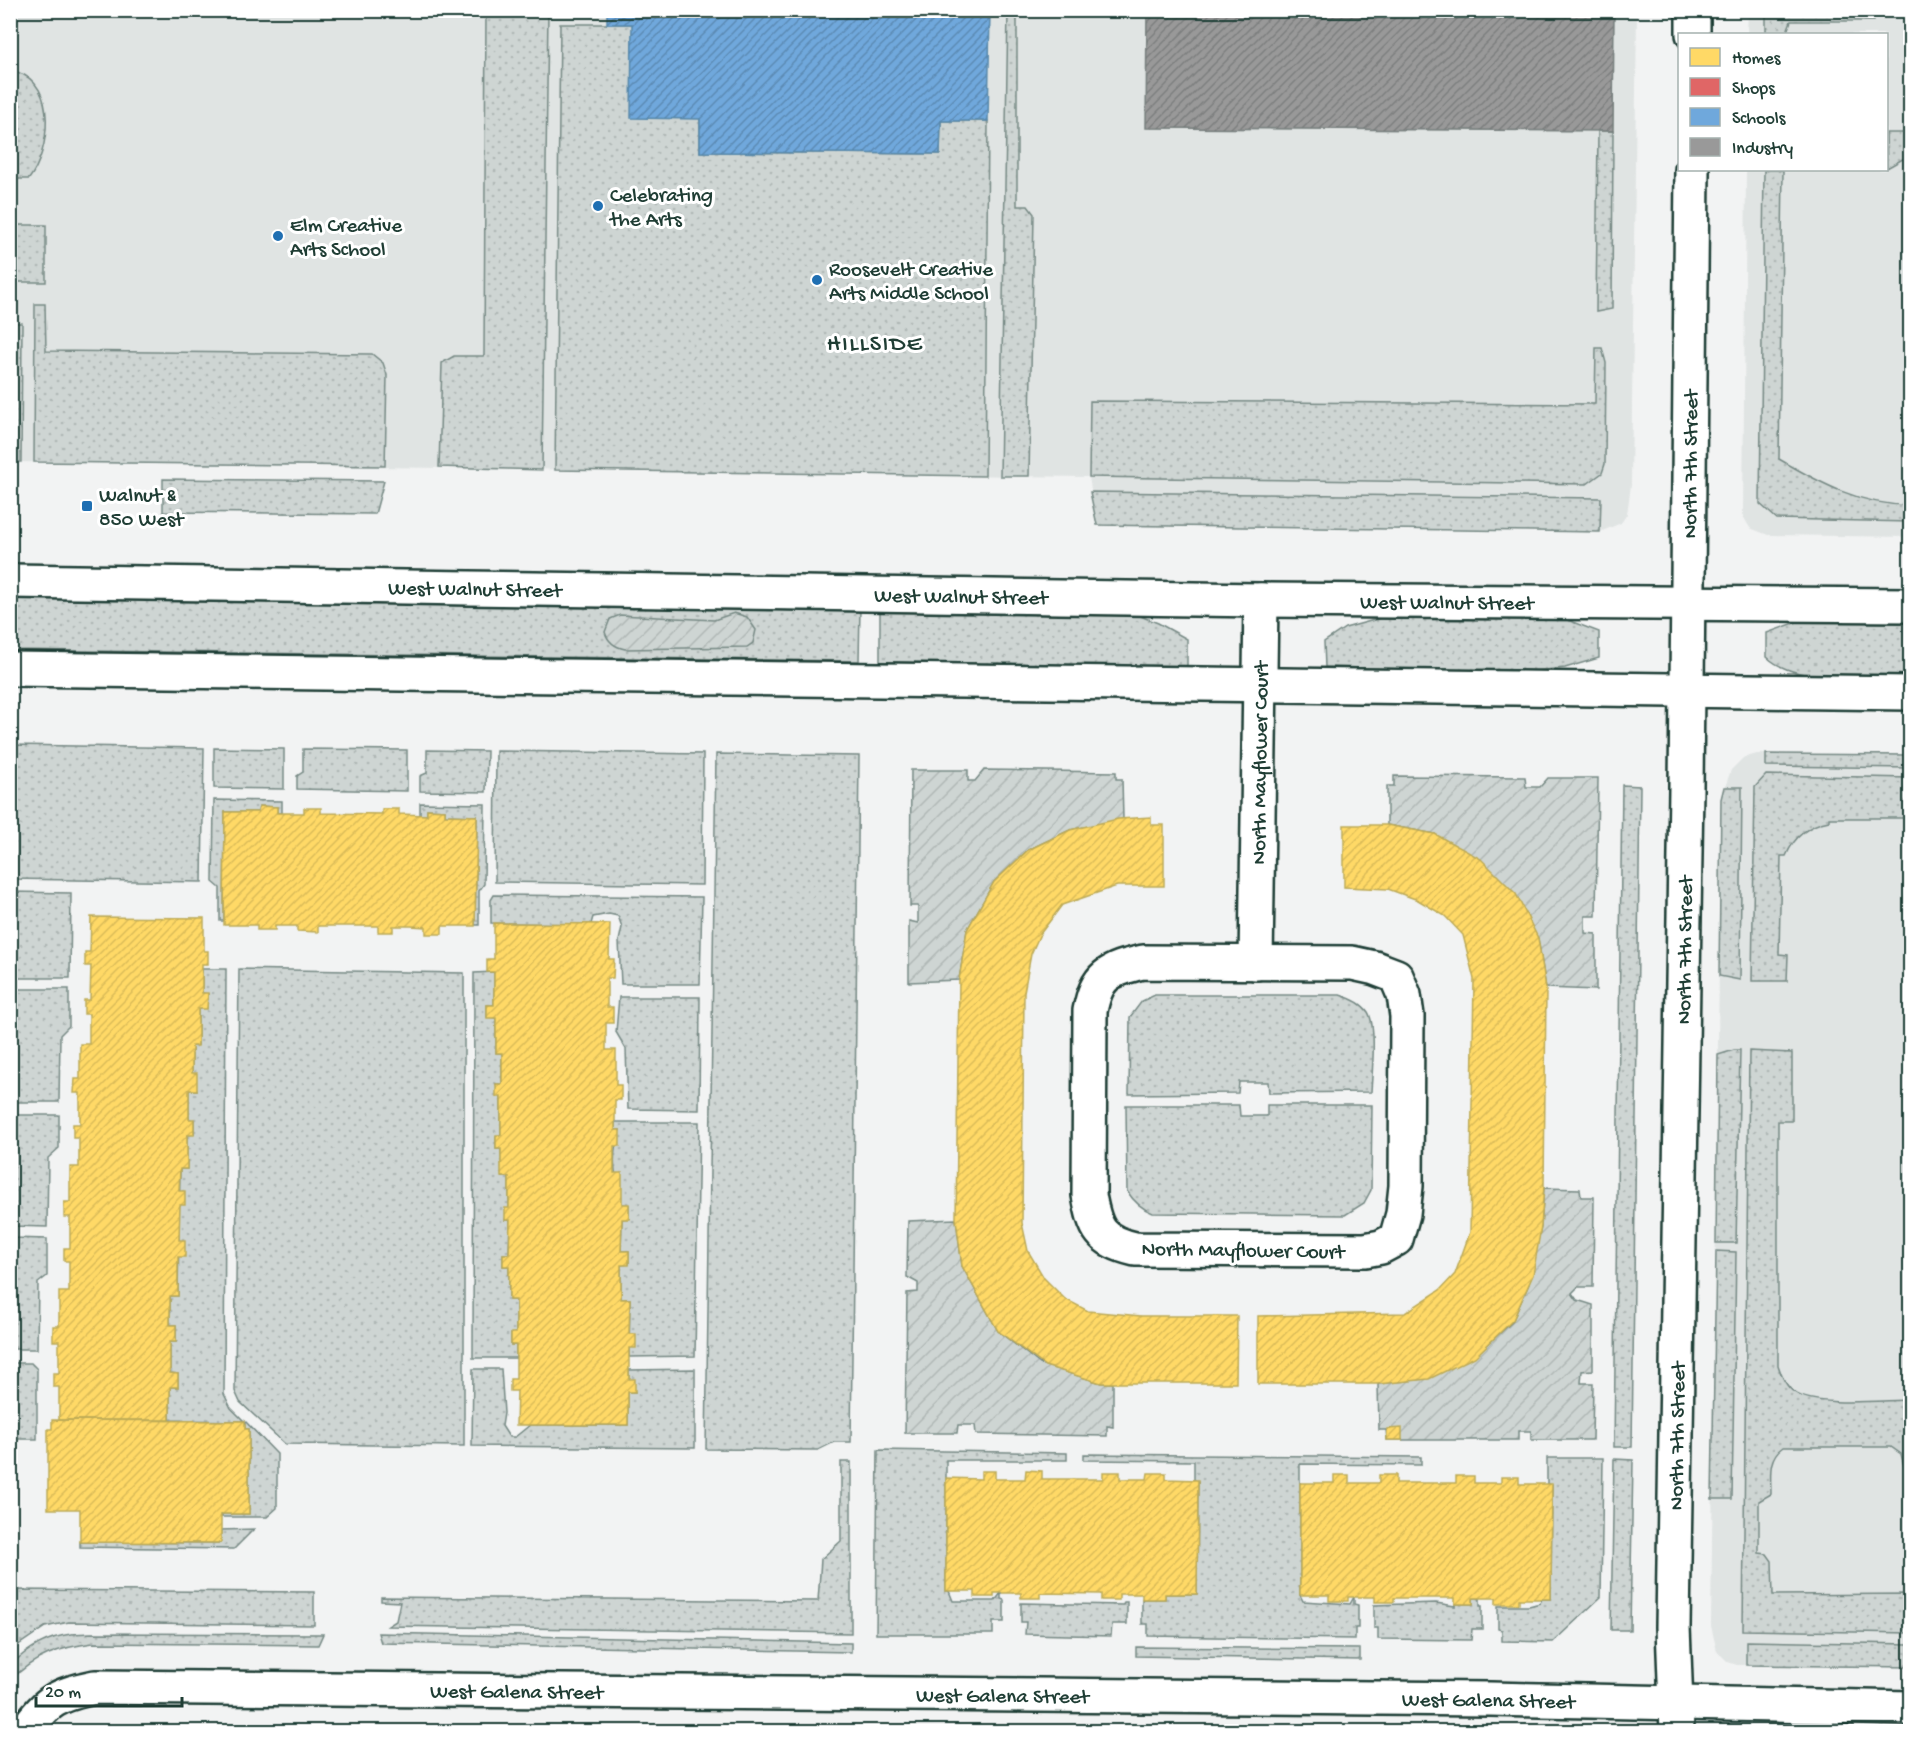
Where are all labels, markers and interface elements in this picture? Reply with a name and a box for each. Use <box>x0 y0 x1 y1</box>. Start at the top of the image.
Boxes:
legend <box>1678 33 1888 171</box>
text: Homes <box>1732 49 1782 70</box>
text: Shops <box>1732 79 1776 100</box>
text: Schools <box>1732 109 1787 130</box>
text: Industry <box>1732 139 1793 160</box>
place label: Celebrating the Arts <box>608 185 713 234</box>
marker: Celebrating the Arts <box>591 199 605 213</box>
place label: Elm Creative Arts School <box>290 215 403 264</box>
marker: Elm Creative Arts School <box>271 229 285 243</box>
place label: Roosevelt Creative Arts Middle School <box>829 259 994 308</box>
marker: Roosevelt Creative Arts Middle School <box>810 273 824 287</box>
district label: HILLSIDE <box>827 331 923 360</box>
street label: North 7th Street <box>1679 387 1706 539</box>
place label: Walnut & 850 West <box>99 485 186 534</box>
marker: Walnut & 850 West <box>80 499 94 513</box>
street label: West Walnut Street <box>388 578 564 605</box>
street label: West Walnut Street <box>874 585 1050 613</box>
street label: West Walnut Street <box>1360 592 1536 618</box>
street label: North Mayflower Court <box>1248 659 1276 865</box>
street label: North 7th Street <box>1673 873 1701 1025</box>
street label: North Mayflower Court <box>1141 1238 1347 1267</box>
street label: North 7th Street <box>1666 1359 1693 1511</box>
scale bar <box>36 1670 182 1708</box>
street label: West Galena Street <box>430 1681 606 1707</box>
text: 20 m <box>45 1683 81 1704</box>
street label: West Galena Street <box>916 1685 1092 1712</box>
street label: West Galena Street <box>1402 1689 1578 1717</box>

